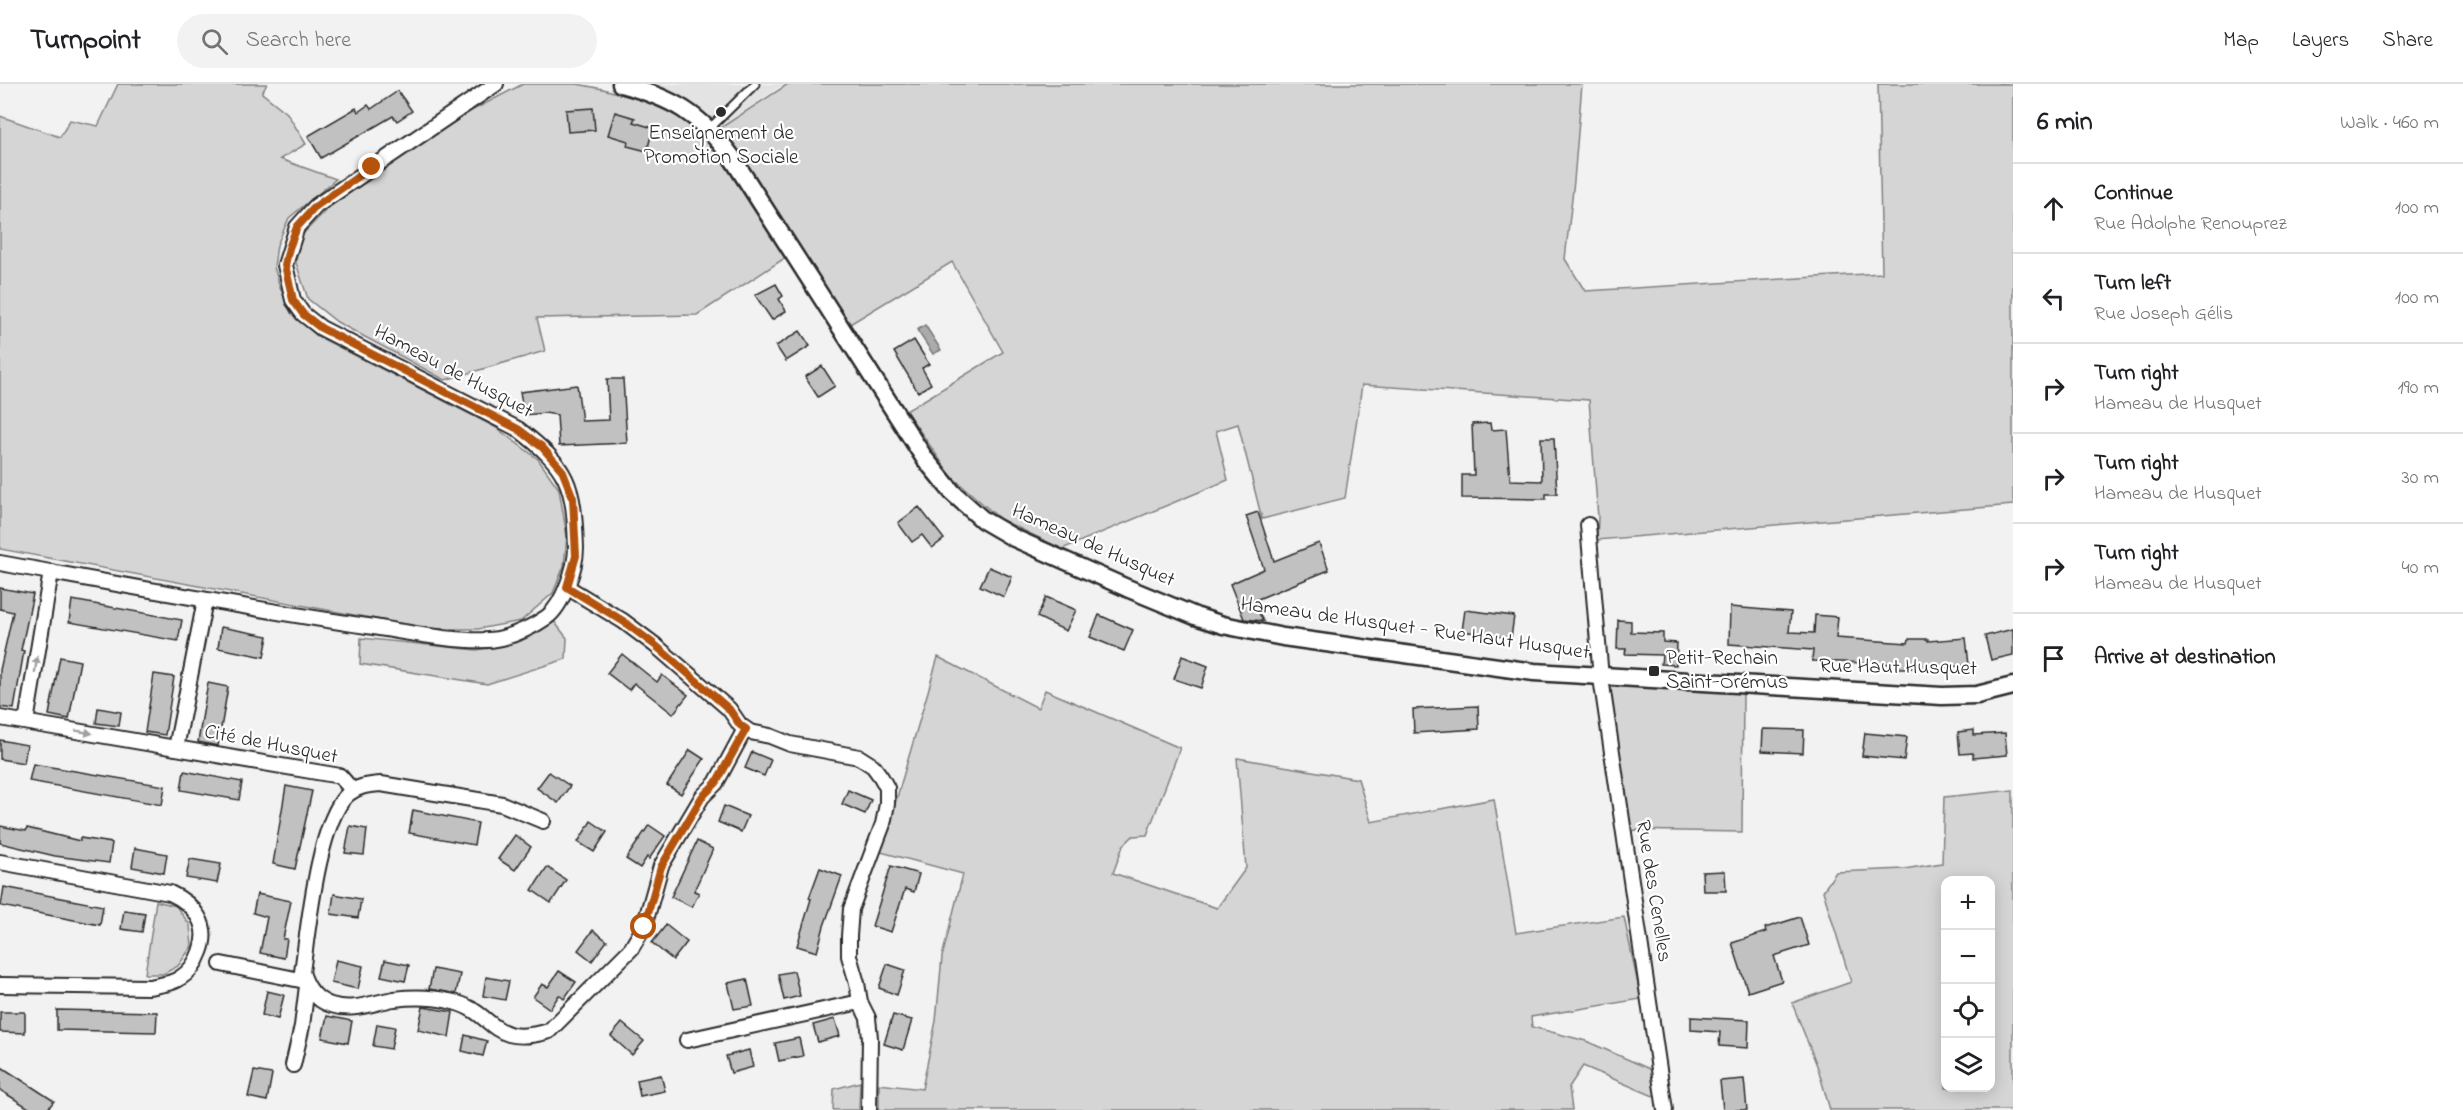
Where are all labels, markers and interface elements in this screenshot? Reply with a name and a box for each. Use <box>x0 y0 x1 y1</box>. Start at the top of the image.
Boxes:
search box <box>177 14 597 68</box>
text: Turnpoint <box>30 21 141 62</box>
icon: search <box>198 25 231 58</box>
text: Search here <box>246 25 351 57</box>
text: Map <box>2223 26 2259 56</box>
text: Layers <box>2292 26 2349 56</box>
text: Share <box>2382 26 2433 56</box>
text: 6 min <box>2037 104 2093 142</box>
marker: Enseignement de Promotion Sociale <box>714 105 728 119</box>
text: Walk · 460 m <box>2340 109 2439 138</box>
place label: Enseignement de Promotion Sociale <box>644 119 799 173</box>
route end <box>358 153 384 179</box>
text: Continue <box>2094 178 2173 210</box>
icon: ahead <box>2037 192 2070 225</box>
text: 100 m <box>2395 194 2439 223</box>
text: Rue Adolphe Renouprez <box>2094 210 2287 239</box>
text: Turn left <box>2094 268 2171 300</box>
icon: left <box>2037 282 2070 315</box>
text: 100 m <box>2395 284 2439 313</box>
text: Rue Joseph Gélis <box>2094 300 2233 329</box>
street label: Hameau de Husquet <box>368 317 538 427</box>
text: Turn right <box>2094 358 2179 390</box>
icon: right <box>2037 372 2070 405</box>
text: 190 m <box>2397 374 2439 403</box>
text: Hameau de Husquet <box>2094 390 2262 419</box>
text: Turn right <box>2094 448 2179 480</box>
icon: right <box>2037 462 2070 495</box>
text: 30 m <box>2402 464 2439 493</box>
text: Hameau de Husquet <box>2094 480 2262 509</box>
street label: Hameau de Husquet <box>1006 496 1180 596</box>
text: Turn right <box>2094 538 2179 570</box>
icon: right <box>2037 552 2070 585</box>
text: 40 m <box>2402 554 2439 583</box>
text: Hameau de Husquet <box>2094 570 2262 599</box>
street label: Hameau de Husquet - Rue Haut Husquet <box>1238 590 1592 668</box>
icon: arrive <box>2037 642 2070 675</box>
text: Arrive at destination <box>2094 642 2276 674</box>
place label: Petit-Rechain Saint-Orémus <box>1666 644 1789 698</box>
street label: Rue Haut Husquet <box>1819 652 1977 684</box>
one-way arrow <box>31 655 40 674</box>
marker: Petit-Rechain Saint-Orémus <box>1647 664 1661 678</box>
street label: Cité de Husquet <box>202 717 340 773</box>
one-way arrow <box>74 728 93 737</box>
street label: Rue des Cenelles <box>1627 818 1679 964</box>
map controls <box>1941 876 1995 1092</box>
button: + <box>1941 876 1995 930</box>
route start <box>630 913 656 939</box>
button: − <box>1941 930 1995 984</box>
button: locate <box>1941 984 1995 1038</box>
button: layers <box>1941 1038 1995 1092</box>

